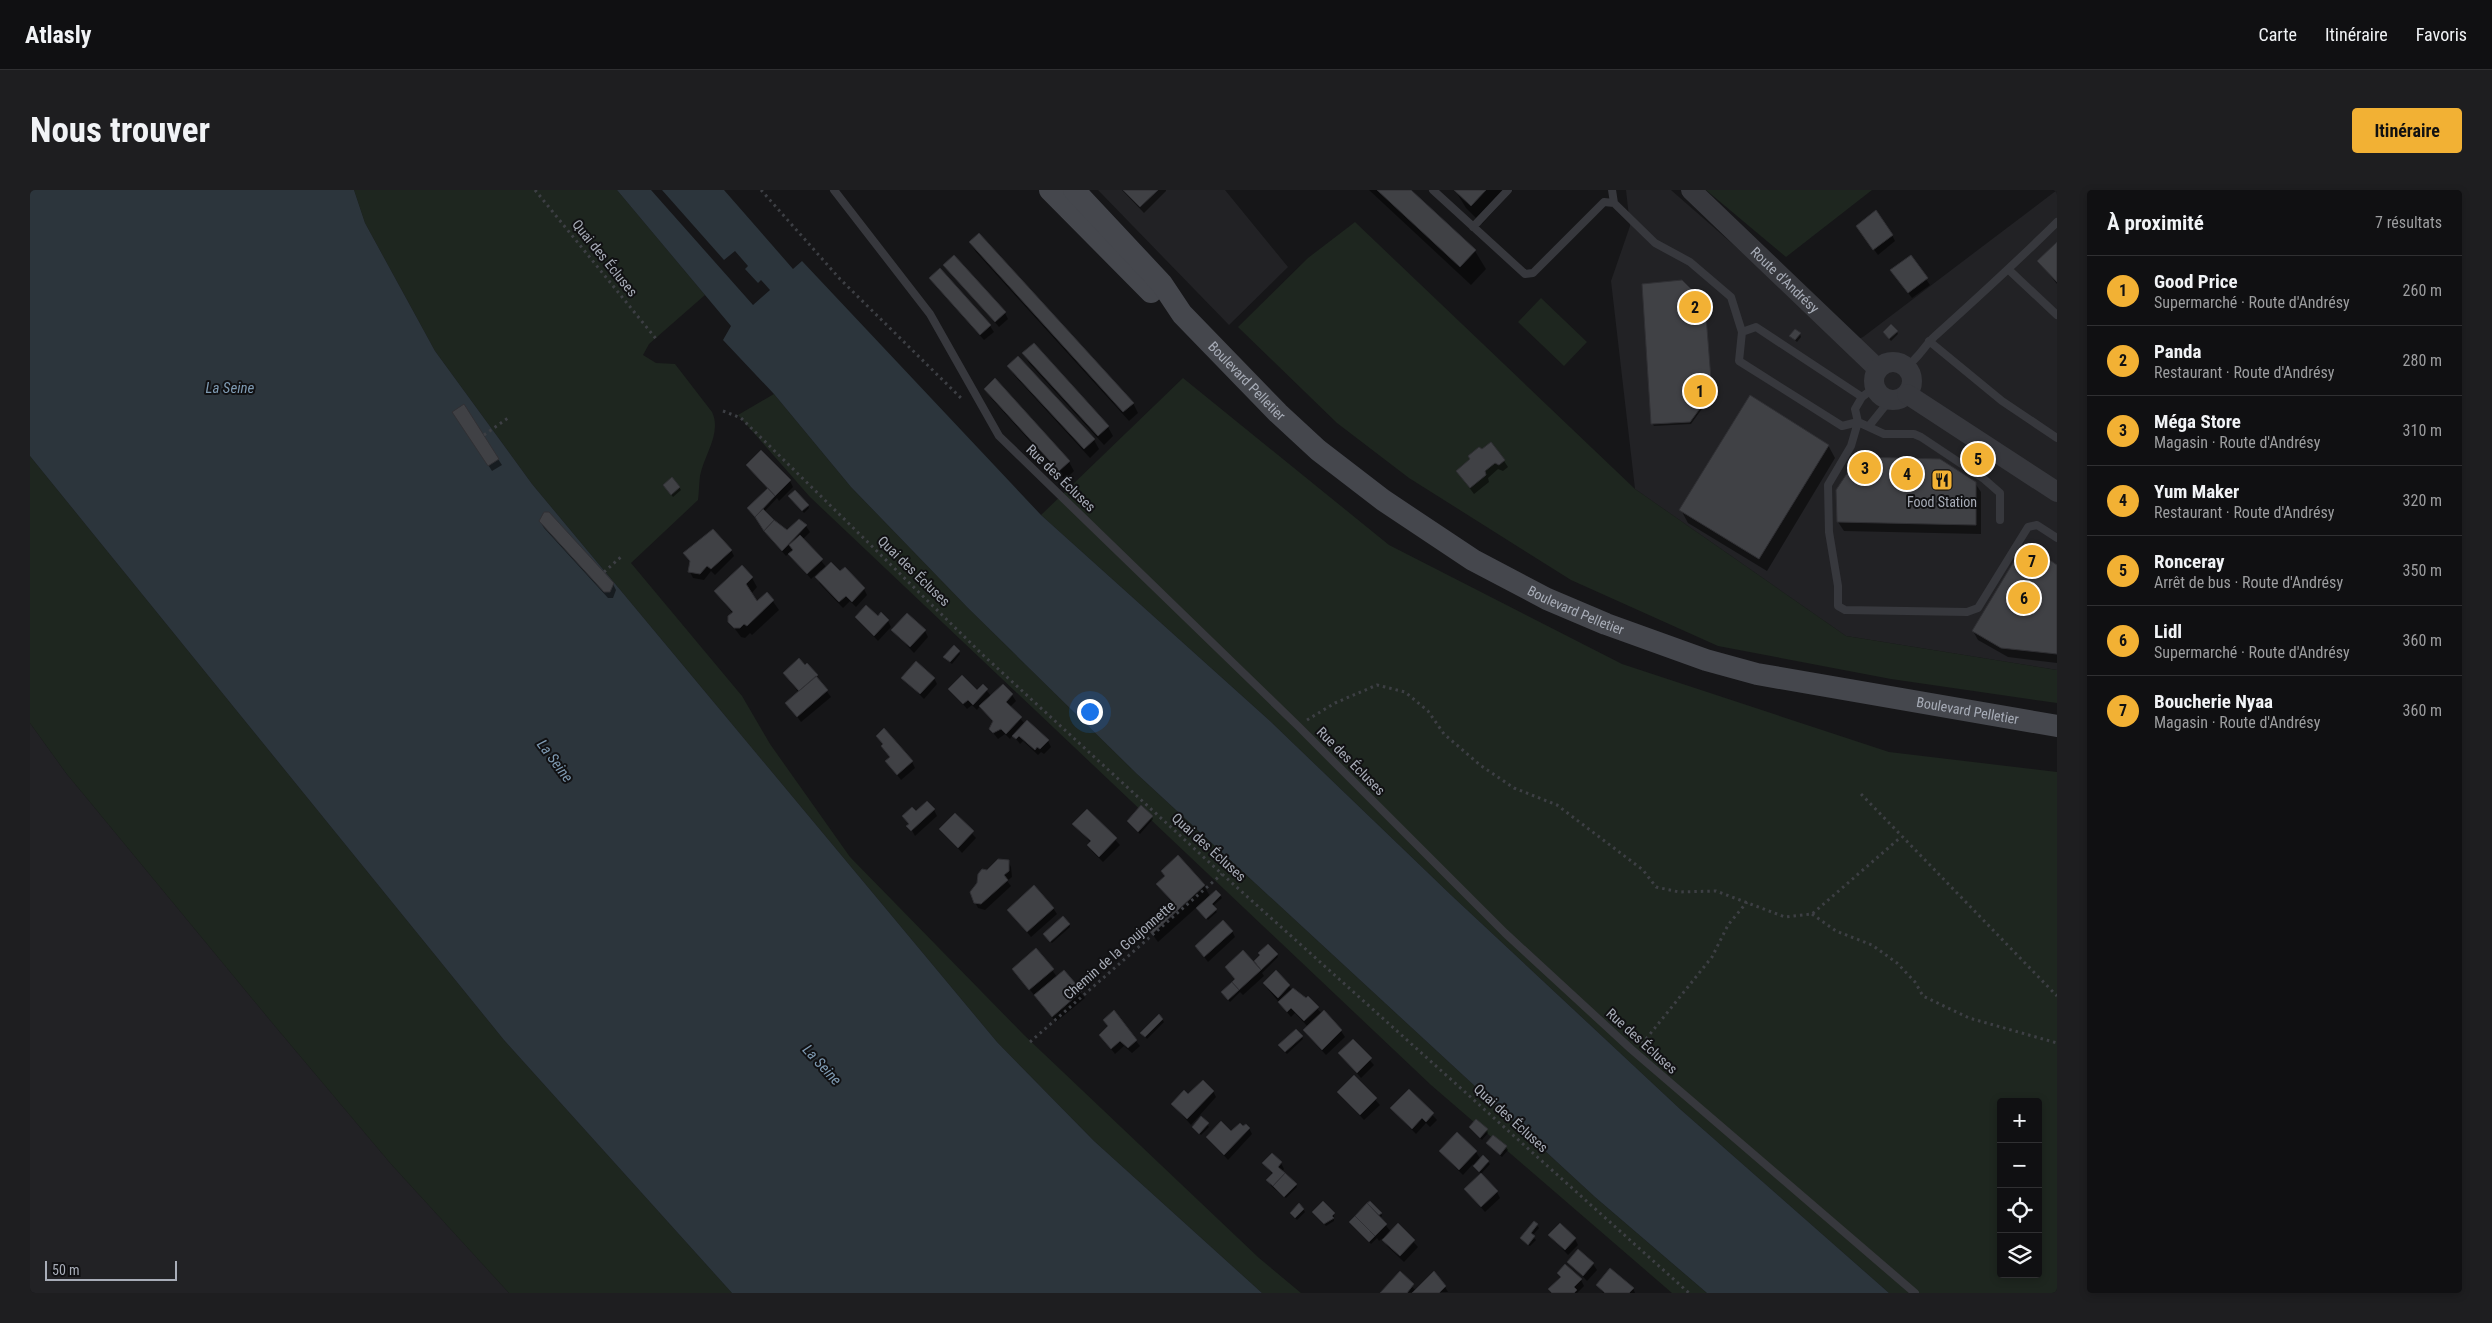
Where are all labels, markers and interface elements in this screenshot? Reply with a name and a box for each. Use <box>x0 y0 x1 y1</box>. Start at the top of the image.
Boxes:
text: Atlasly <box>25 21 91 49</box>
text: Carte <box>2258 24 2297 45</box>
text: Itinéraire <box>2325 24 2388 45</box>
text: Favoris <box>2416 24 2467 45</box>
button: Itinéraire <box>2352 108 2462 153</box>
text: Nous trouver <box>30 110 210 151</box>
text: À proximité <box>2107 211 2204 235</box>
text: 7 résultats <box>2375 213 2442 232</box>
street label: Quai des Écluses <box>569 216 642 300</box>
street label: Route d'Andrésy <box>1747 244 1823 316</box>
text: Good Price <box>2154 270 2238 293</box>
text: 1 <box>2119 281 2127 300</box>
text: 260 m <box>2403 281 2442 300</box>
pin: 2 <box>1679 288 1711 326</box>
text: Supermarché · Route d'Andrésy <box>2154 293 2350 312</box>
street label: Boulevard Pelletier <box>1205 338 1289 424</box>
text: Panda <box>2154 340 2201 363</box>
text: 2 <box>2119 351 2127 370</box>
text: 280 m <box>2403 351 2442 370</box>
text: Restaurant · Route d'Andrésy <box>2154 363 2334 382</box>
pin: 1 <box>1684 372 1716 410</box>
water label: La Seine <box>206 379 255 397</box>
text: Méga Store <box>2154 410 2241 433</box>
text: 3 <box>2119 421 2127 440</box>
text: 310 m <box>2403 421 2442 440</box>
text: Magasin · Route d'Andrésy <box>2154 433 2320 452</box>
street label: Rue des Écluses <box>1023 440 1100 515</box>
pin: 5 <box>1962 440 1994 478</box>
pin: 3 <box>1849 449 1881 487</box>
pin: 4 <box>1891 455 1923 493</box>
restaurant icon: Food Station <box>1930 468 1954 492</box>
text: Yum Maker <box>2154 480 2239 503</box>
text: 4 <box>2119 491 2127 510</box>
text: 320 m <box>2403 491 2442 510</box>
place label: Food Station <box>1907 494 1977 510</box>
text: Restaurant · Route d'Andrésy <box>2154 503 2334 522</box>
street label: Quai des Écluses <box>875 532 954 609</box>
pin: 7 <box>2016 542 2048 580</box>
text: Ronceray <box>2154 550 2224 573</box>
text: 5 <box>2119 561 2127 580</box>
text: 350 m <box>2403 561 2442 580</box>
text: Arrêt de bus · Route d'Andrésy <box>2154 573 2343 592</box>
pin: 6 <box>2008 579 2040 617</box>
street label: Boulevard Pelletier <box>1525 582 1626 638</box>
text: Lidl <box>2154 620 2182 643</box>
text: 6 <box>2119 631 2127 650</box>
text: 360 m <box>2403 631 2442 650</box>
text: Supermarché · Route d'Andrésy <box>2154 643 2350 662</box>
text: Boucherie Nyaa <box>2154 690 2273 713</box>
street label: Boulevard Pelletier <box>1915 694 2020 727</box>
your location <box>1077 699 1103 725</box>
text: 7 <box>2119 701 2127 720</box>
text: 360 m <box>2403 701 2442 720</box>
text: Magasin · Route d'Andrésy <box>2154 713 2320 732</box>
street label: Rue des Écluses <box>1314 723 1389 798</box>
water label: La Seine <box>533 736 577 786</box>
street label: Quai des Écluses <box>1169 809 1250 884</box>
street label: Chemin de la Goujonnette <box>1060 897 1178 1003</box>
street label: Rue des Écluses <box>1603 1004 1681 1077</box>
water label: La Seine <box>799 1041 845 1089</box>
street label: Quai des Écluses <box>1471 1080 1552 1155</box>
map controls <box>1997 1098 2042 1278</box>
button: + <box>1997 1098 2042 1143</box>
button: − <box>1997 1143 2042 1188</box>
button: locate <box>1997 1188 2042 1233</box>
button: layers <box>1997 1233 2042 1278</box>
scale bar <box>45 1258 178 1281</box>
text: 50 m <box>52 1262 80 1278</box>

